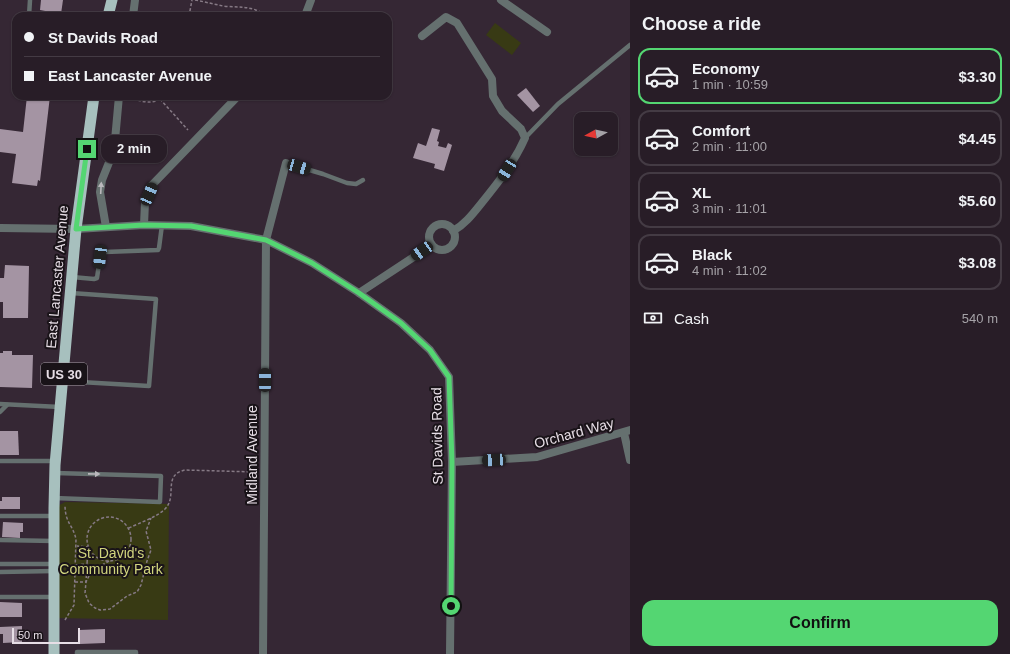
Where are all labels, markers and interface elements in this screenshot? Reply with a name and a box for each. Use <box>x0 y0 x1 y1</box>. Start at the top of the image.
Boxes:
text: Choose a ride <box>642 14 761 34</box>
text: St Davids Road <box>48 29 158 46</box>
icon: car <box>644 58 680 94</box>
text: Economy <box>692 60 760 77</box>
text: East Lancaster Avenue <box>48 67 212 84</box>
text: $3.30 <box>958 68 996 85</box>
text: 1 min · 10:59 <box>692 77 768 92</box>
north arrow <box>574 112 618 156</box>
map controls <box>574 112 618 156</box>
icon: car <box>644 120 680 156</box>
text: Comfort <box>692 122 750 139</box>
text: $4.45 <box>958 130 996 147</box>
callout: 2 min <box>101 135 167 163</box>
text: 2 min · 11:00 <box>692 139 767 154</box>
route end <box>78 140 96 158</box>
text: 2 min <box>117 141 151 156</box>
car <box>496 157 518 183</box>
car <box>286 158 312 176</box>
car <box>139 181 159 207</box>
one-way arrow <box>98 182 105 194</box>
icon: car <box>644 182 680 218</box>
text: XL <box>692 184 711 201</box>
text: $5.60 <box>958 192 996 209</box>
text: 3 min · 11:01 <box>692 201 767 216</box>
street label: East Lancaster Avenue <box>43 204 71 349</box>
car <box>409 239 435 263</box>
car <box>93 244 107 270</box>
icon: car <box>644 244 680 280</box>
text: Black <box>692 246 732 263</box>
text: $3.08 <box>958 254 996 271</box>
text: 4 min · 11:02 <box>692 263 767 278</box>
icon: cash <box>642 307 664 329</box>
text: Cash <box>674 310 709 327</box>
text: 540 m <box>962 311 998 326</box>
road number: US 30 <box>41 363 87 385</box>
car <box>259 368 271 392</box>
street label: St Davids Road <box>428 387 446 485</box>
street label: Midland Avenue <box>244 405 260 505</box>
street label: Orchard Way <box>532 415 616 451</box>
car <box>482 453 506 467</box>
one-way arrow <box>88 471 100 478</box>
park label: St. David's Community Park <box>59 545 164 577</box>
route start <box>442 597 460 615</box>
button: Confirm <box>642 600 998 646</box>
scale bar <box>12 626 80 645</box>
text: 50 m <box>18 629 42 641</box>

